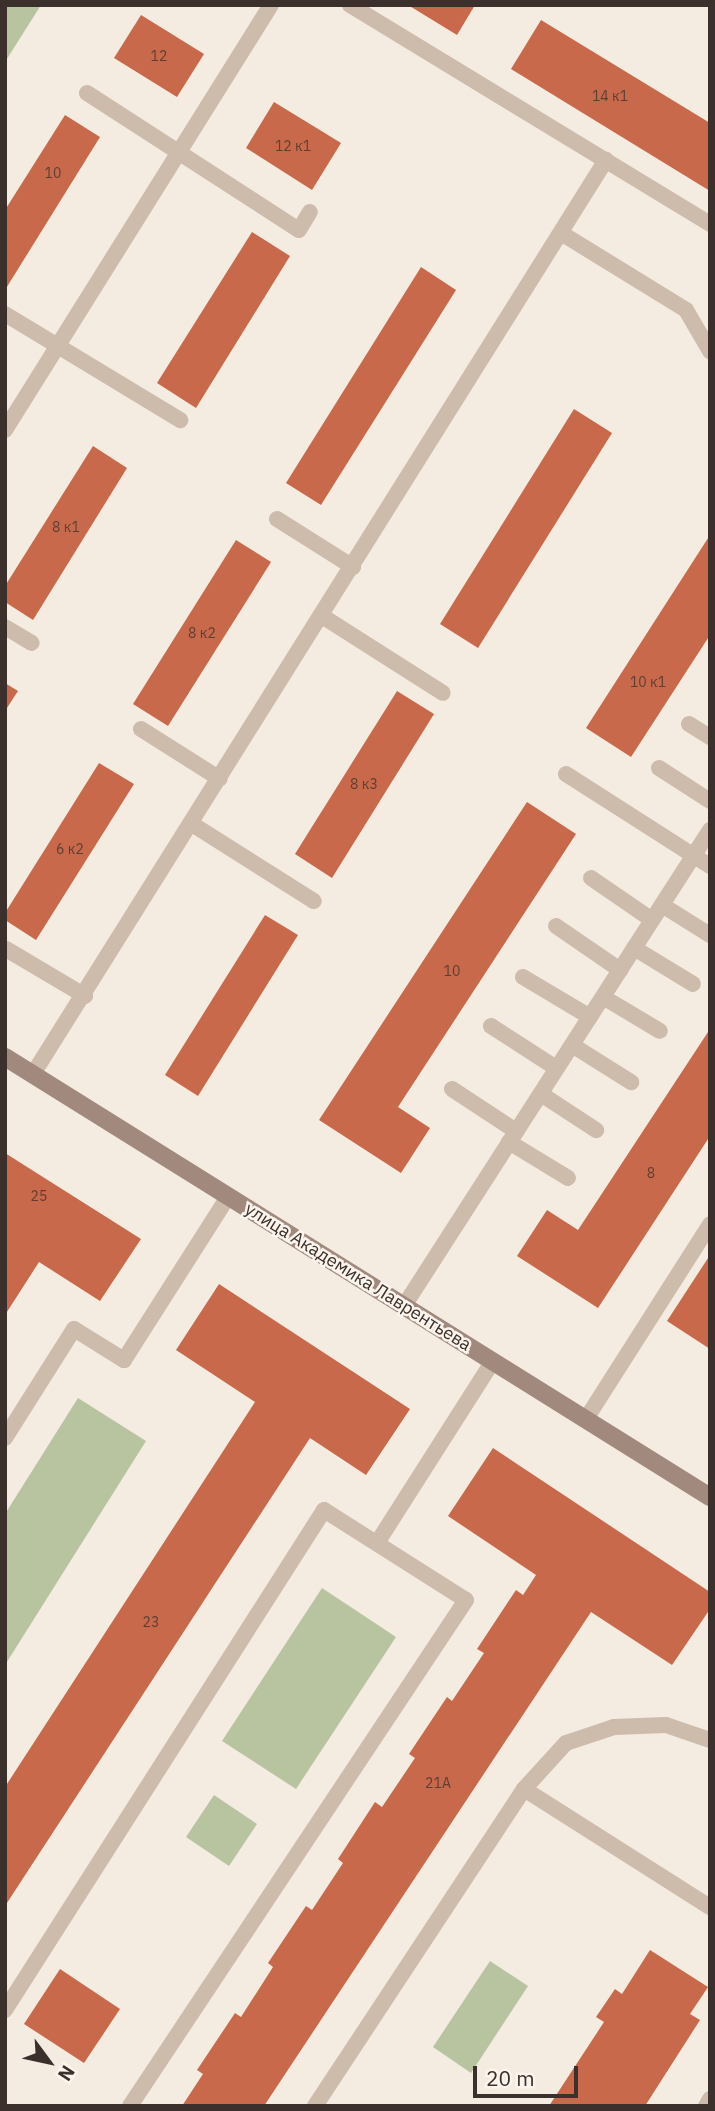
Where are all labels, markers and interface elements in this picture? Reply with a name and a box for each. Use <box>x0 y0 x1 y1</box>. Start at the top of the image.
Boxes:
house number: 12 <box>151 48 167 64</box>
house number: 14 к1 <box>592 88 628 104</box>
house number: 12 к1 <box>275 138 311 154</box>
house number: 10 <box>45 165 61 181</box>
house number: 8 к1 <box>52 519 80 535</box>
house number: 8 к2 <box>188 625 216 641</box>
house number: 10 к1 <box>630 674 666 690</box>
house number: 8 к3 <box>350 776 378 792</box>
house number: 6 к2 <box>56 841 84 857</box>
house number: 10 <box>444 963 460 979</box>
house number: 8 <box>647 1165 655 1181</box>
house number: 25 <box>31 1188 47 1204</box>
street label: улица Академика Лаврентьева <box>241 1198 475 1356</box>
house number: 23 <box>143 1614 159 1630</box>
house number: 21А <box>425 1775 451 1791</box>
north arrow <box>14 2027 84 2097</box>
scale bar <box>477 2052 582 2096</box>
text: N <box>53 2061 80 2086</box>
text: 20 m <box>486 2064 535 2092</box>

